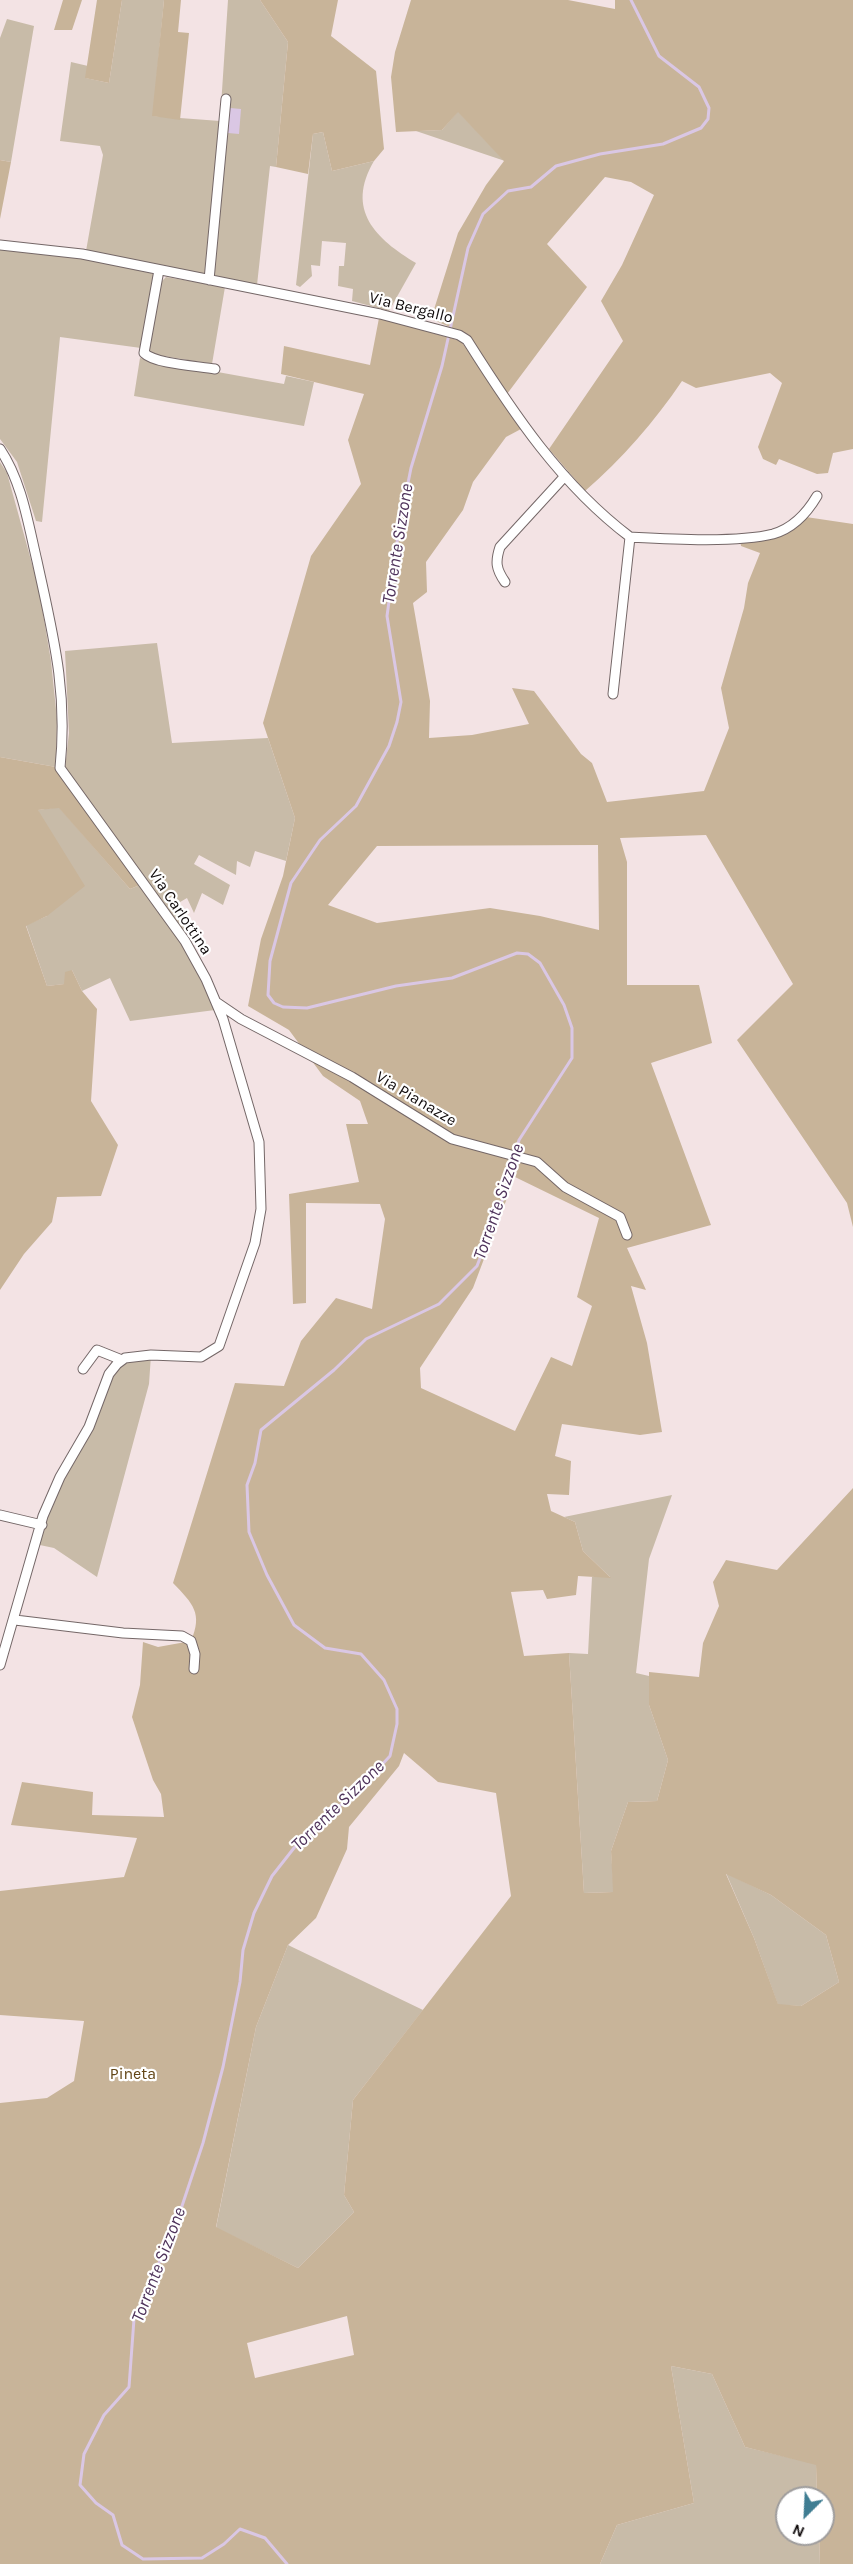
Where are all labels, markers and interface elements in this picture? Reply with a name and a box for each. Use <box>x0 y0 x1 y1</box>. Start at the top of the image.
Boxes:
street label: Via Bergallo <box>367 288 455 328</box>
water label: Torrente Sizzone <box>378 482 418 606</box>
street label: Via Carlottina <box>144 865 216 959</box>
street label: Via Pianazze <box>372 1067 460 1131</box>
water label: Torrente Sizzone <box>469 1141 529 1263</box>
water label: Torrente Sizzone <box>287 1756 389 1856</box>
park label: Pineta <box>110 2064 156 2084</box>
water label: Torrente Sizzone <box>127 2204 191 2326</box>
north arrow <box>775 2486 835 2546</box>
text: N <box>789 2520 807 2542</box>

